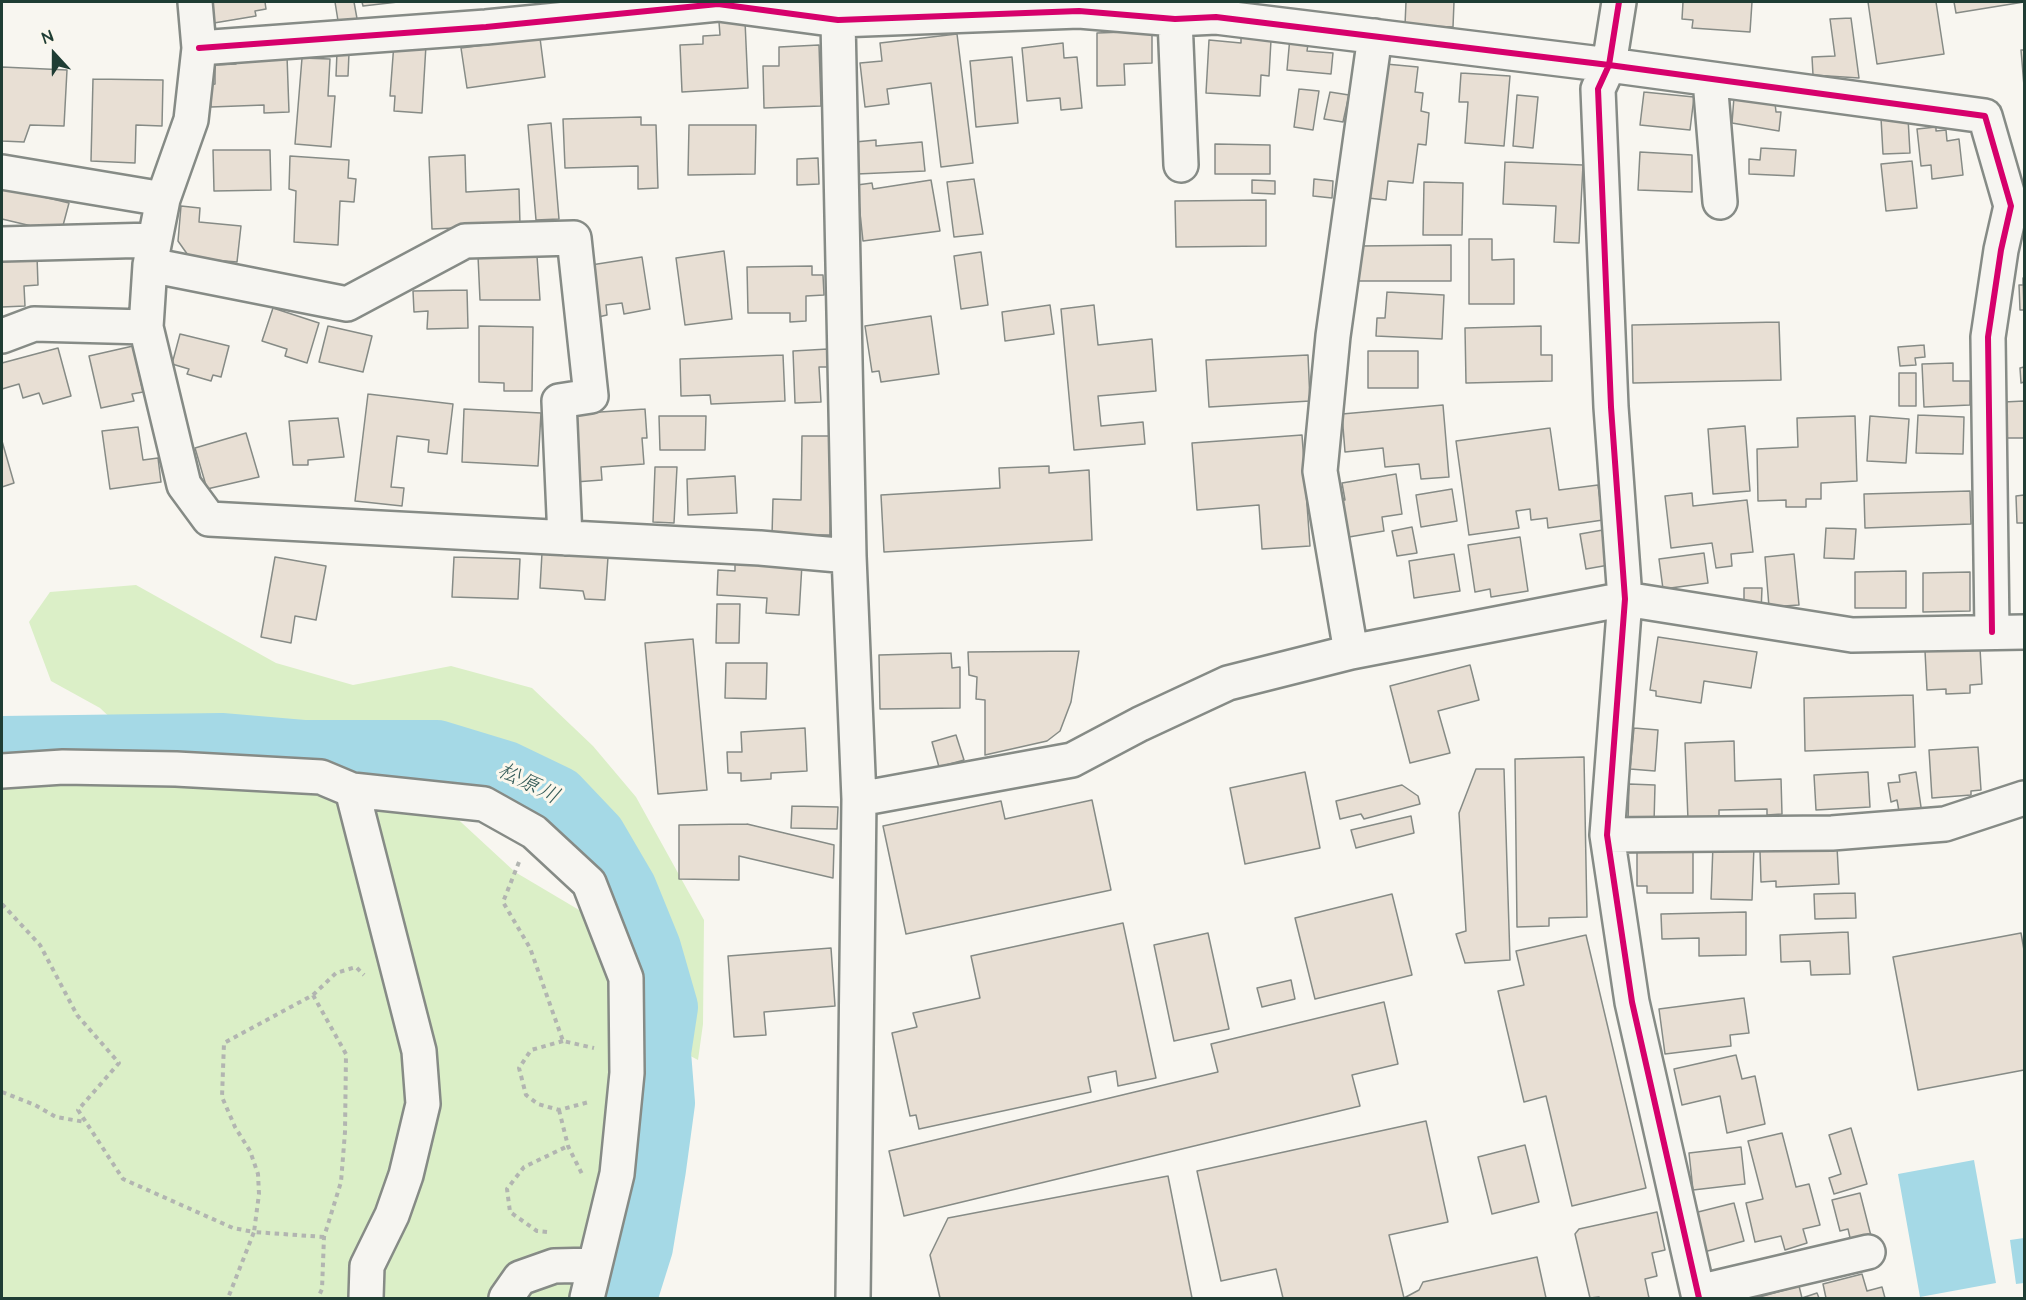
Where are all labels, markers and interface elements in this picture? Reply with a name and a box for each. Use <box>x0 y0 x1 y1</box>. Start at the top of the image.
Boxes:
north arrow <box>24 24 84 84</box>
text: N <box>39 25 56 49</box>
water label: 松原川 <box>493 758 563 812</box>

